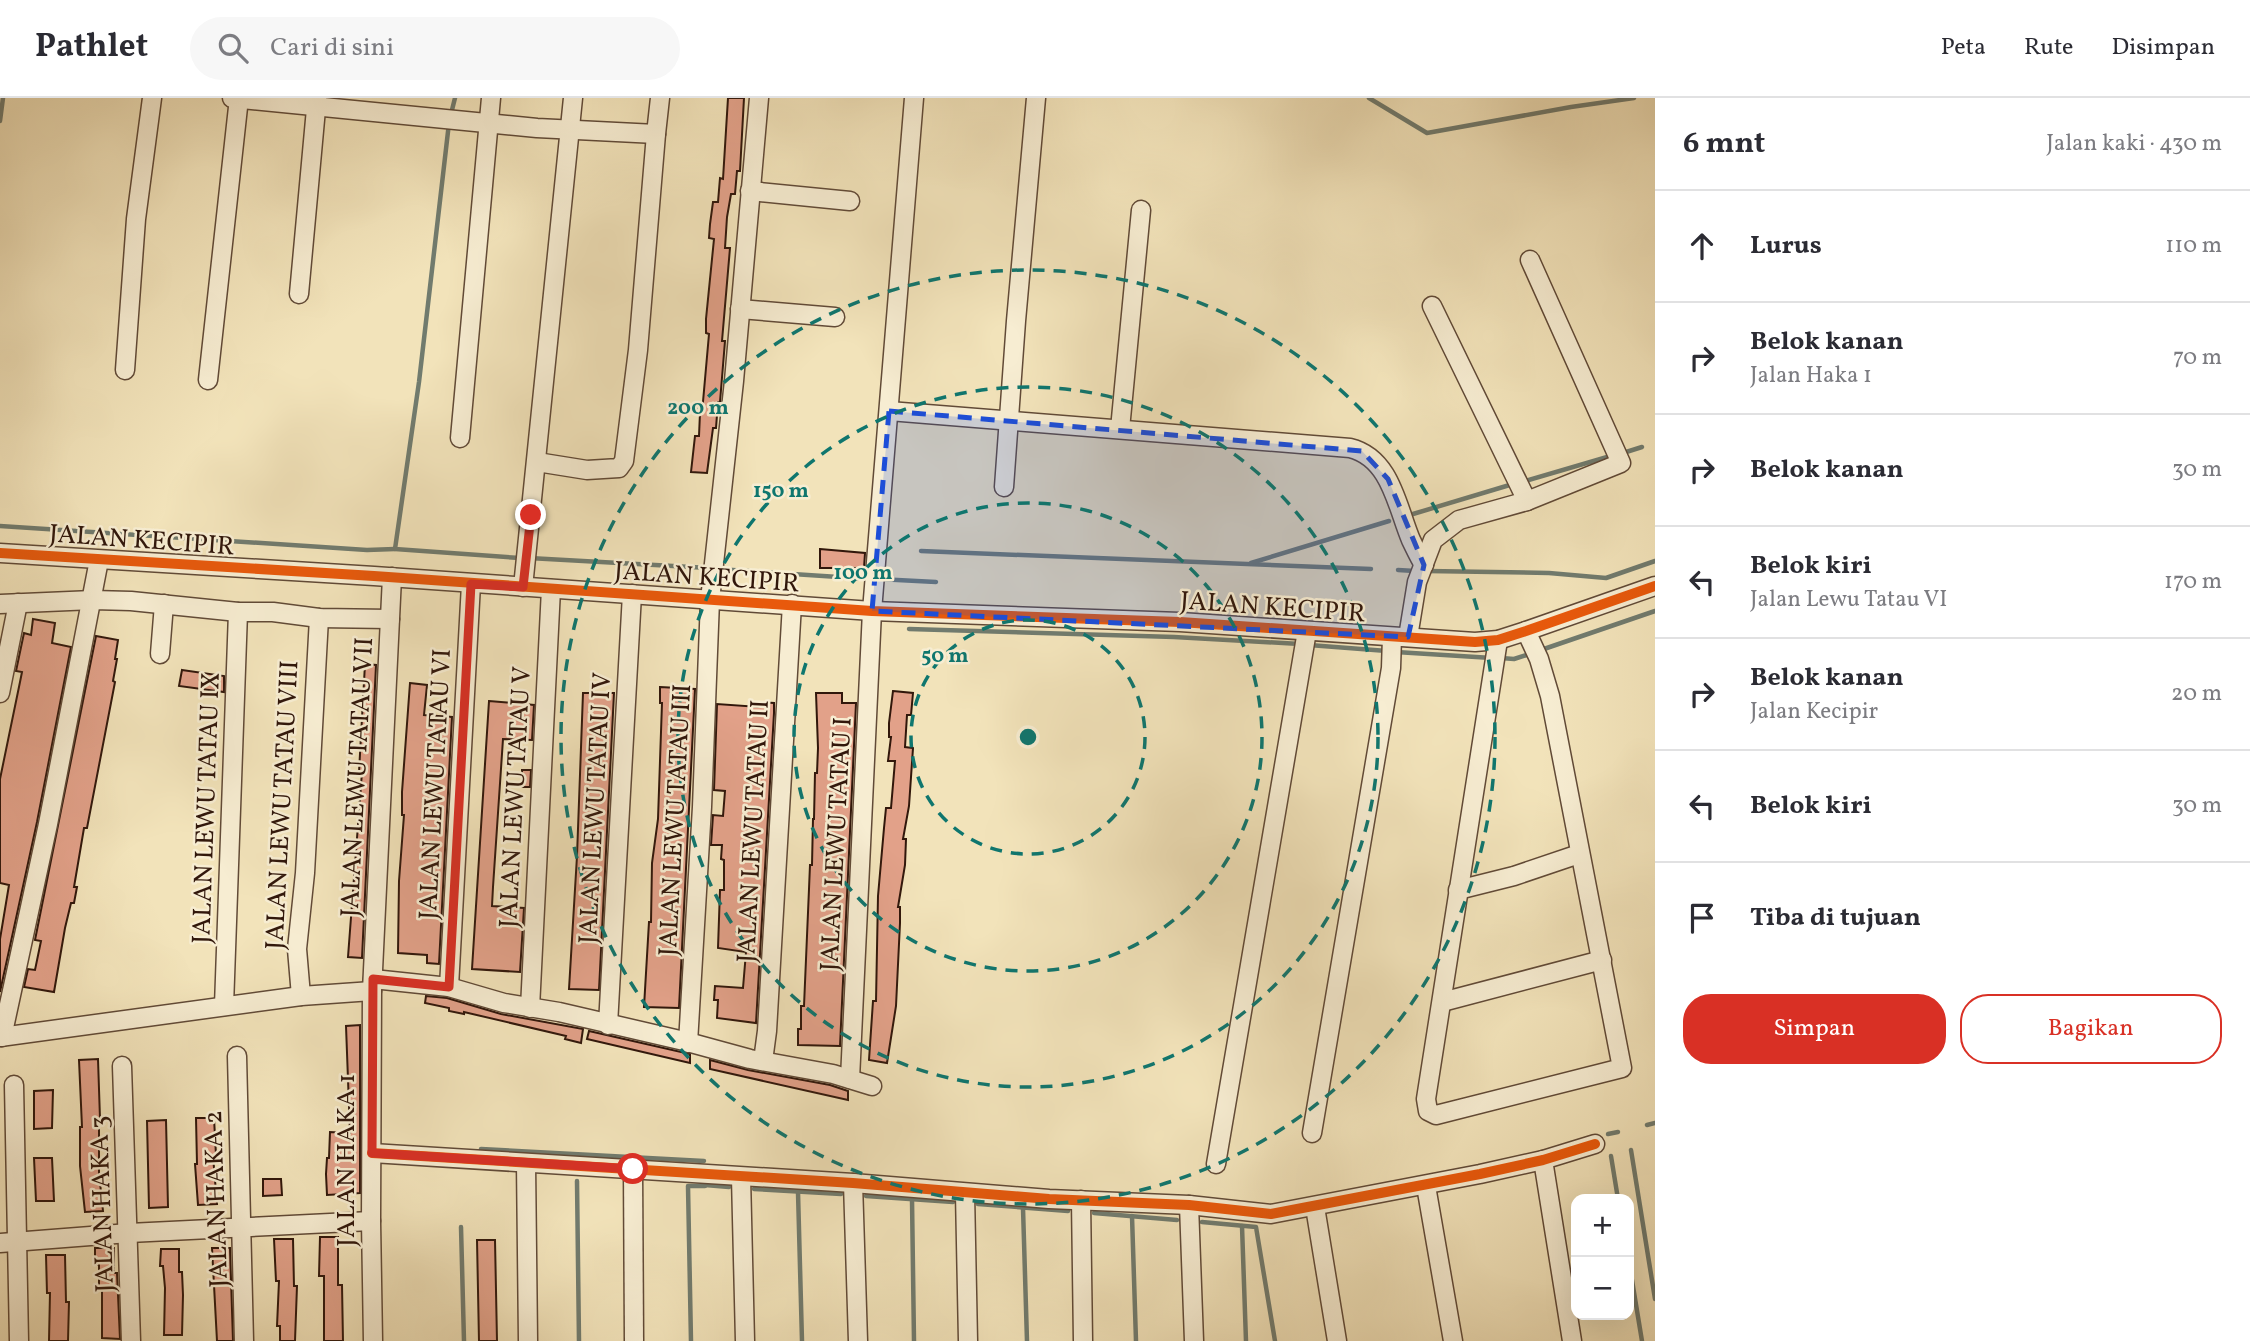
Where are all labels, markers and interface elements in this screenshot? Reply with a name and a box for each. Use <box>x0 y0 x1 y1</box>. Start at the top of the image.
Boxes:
search box <box>190 17 680 80</box>
text: Pathlet <box>35 25 148 71</box>
icon: search <box>214 29 252 67</box>
text: Cari di sini <box>270 30 394 66</box>
text: Peta <box>1941 31 1986 65</box>
text: Rute <box>2024 31 2073 65</box>
text: Disimpan <box>2111 31 2215 65</box>
text: 6 mnt <box>1683 123 1765 165</box>
text: Jalan kaki · 430 m <box>2046 128 2222 160</box>
icon: ahead <box>1683 227 1721 265</box>
text: Lurus <box>1750 228 1822 264</box>
text: 110 m <box>2165 230 2222 262</box>
text: Belok kanan <box>1750 324 1904 360</box>
icon: right <box>1683 339 1721 377</box>
text: 70 m <box>2173 342 2222 374</box>
text: Jalan Haka 1 <box>1750 360 1872 392</box>
text: 200 m <box>667 394 729 423</box>
icon: right <box>1683 451 1721 489</box>
text: Belok kanan <box>1750 452 1904 488</box>
text: 30 m <box>2172 454 2222 486</box>
text: 150 m <box>753 477 809 506</box>
route end <box>515 499 546 530</box>
street label: JALAN KECIPIR <box>48 517 236 565</box>
text: Belok kiri <box>1750 548 1872 584</box>
street label: JALAN KECIPIR <box>613 554 801 602</box>
text: 100 m <box>833 559 893 588</box>
icon: left <box>1683 563 1721 601</box>
text: 170 m <box>2164 566 2222 598</box>
street label: JALAN KECIPIR <box>1179 584 1367 632</box>
text: Jalan Lewu Tatau VI <box>1750 584 1947 616</box>
street label: JALAN LEWU TATAU VII <box>333 636 383 918</box>
text: 50 m <box>921 642 969 671</box>
street label: JALAN LEWU TATAU VI <box>411 648 461 920</box>
street label: JALAN LEWU TATAU VIII <box>257 660 309 951</box>
text: Belok kanan <box>1750 660 1904 696</box>
street label: JALAN LEWU TATAU V <box>491 665 541 929</box>
street label: JALAN LEWU TATAU IV <box>571 671 621 945</box>
street label: JALAN LEWU TATAU IX <box>184 672 230 944</box>
icon: right <box>1683 675 1721 713</box>
text: 20 m <box>2171 678 2222 710</box>
street label: JALAN LEWU TATAU III <box>651 683 701 957</box>
text: Jalan Kecipir <box>1750 696 1878 728</box>
street label: JALAN LEWU TATAU II <box>729 699 779 964</box>
street label: JALAN LEWU TATAU I <box>812 716 862 972</box>
centre of rings <box>1016 725 1040 749</box>
icon: left <box>1683 787 1721 825</box>
text: Belok kiri <box>1750 788 1872 824</box>
text: 30 m <box>2172 790 2222 822</box>
icon: arrive <box>1683 899 1721 937</box>
text: Tiba di tujuan <box>1750 900 1921 936</box>
button: Simpan <box>1683 994 1946 1064</box>
button: Bagikan <box>1960 994 2222 1064</box>
street label: JALAN HAKA 1 <box>329 1073 365 1247</box>
street label: JALAN HAKA 2 <box>196 1110 238 1288</box>
street label: JALAN HAKA 3 <box>82 1115 124 1293</box>
route start <box>617 1153 648 1184</box>
map controls <box>1571 1194 1634 1320</box>
button: + <box>1571 1194 1634 1257</box>
button: − <box>1571 1257 1634 1320</box>

